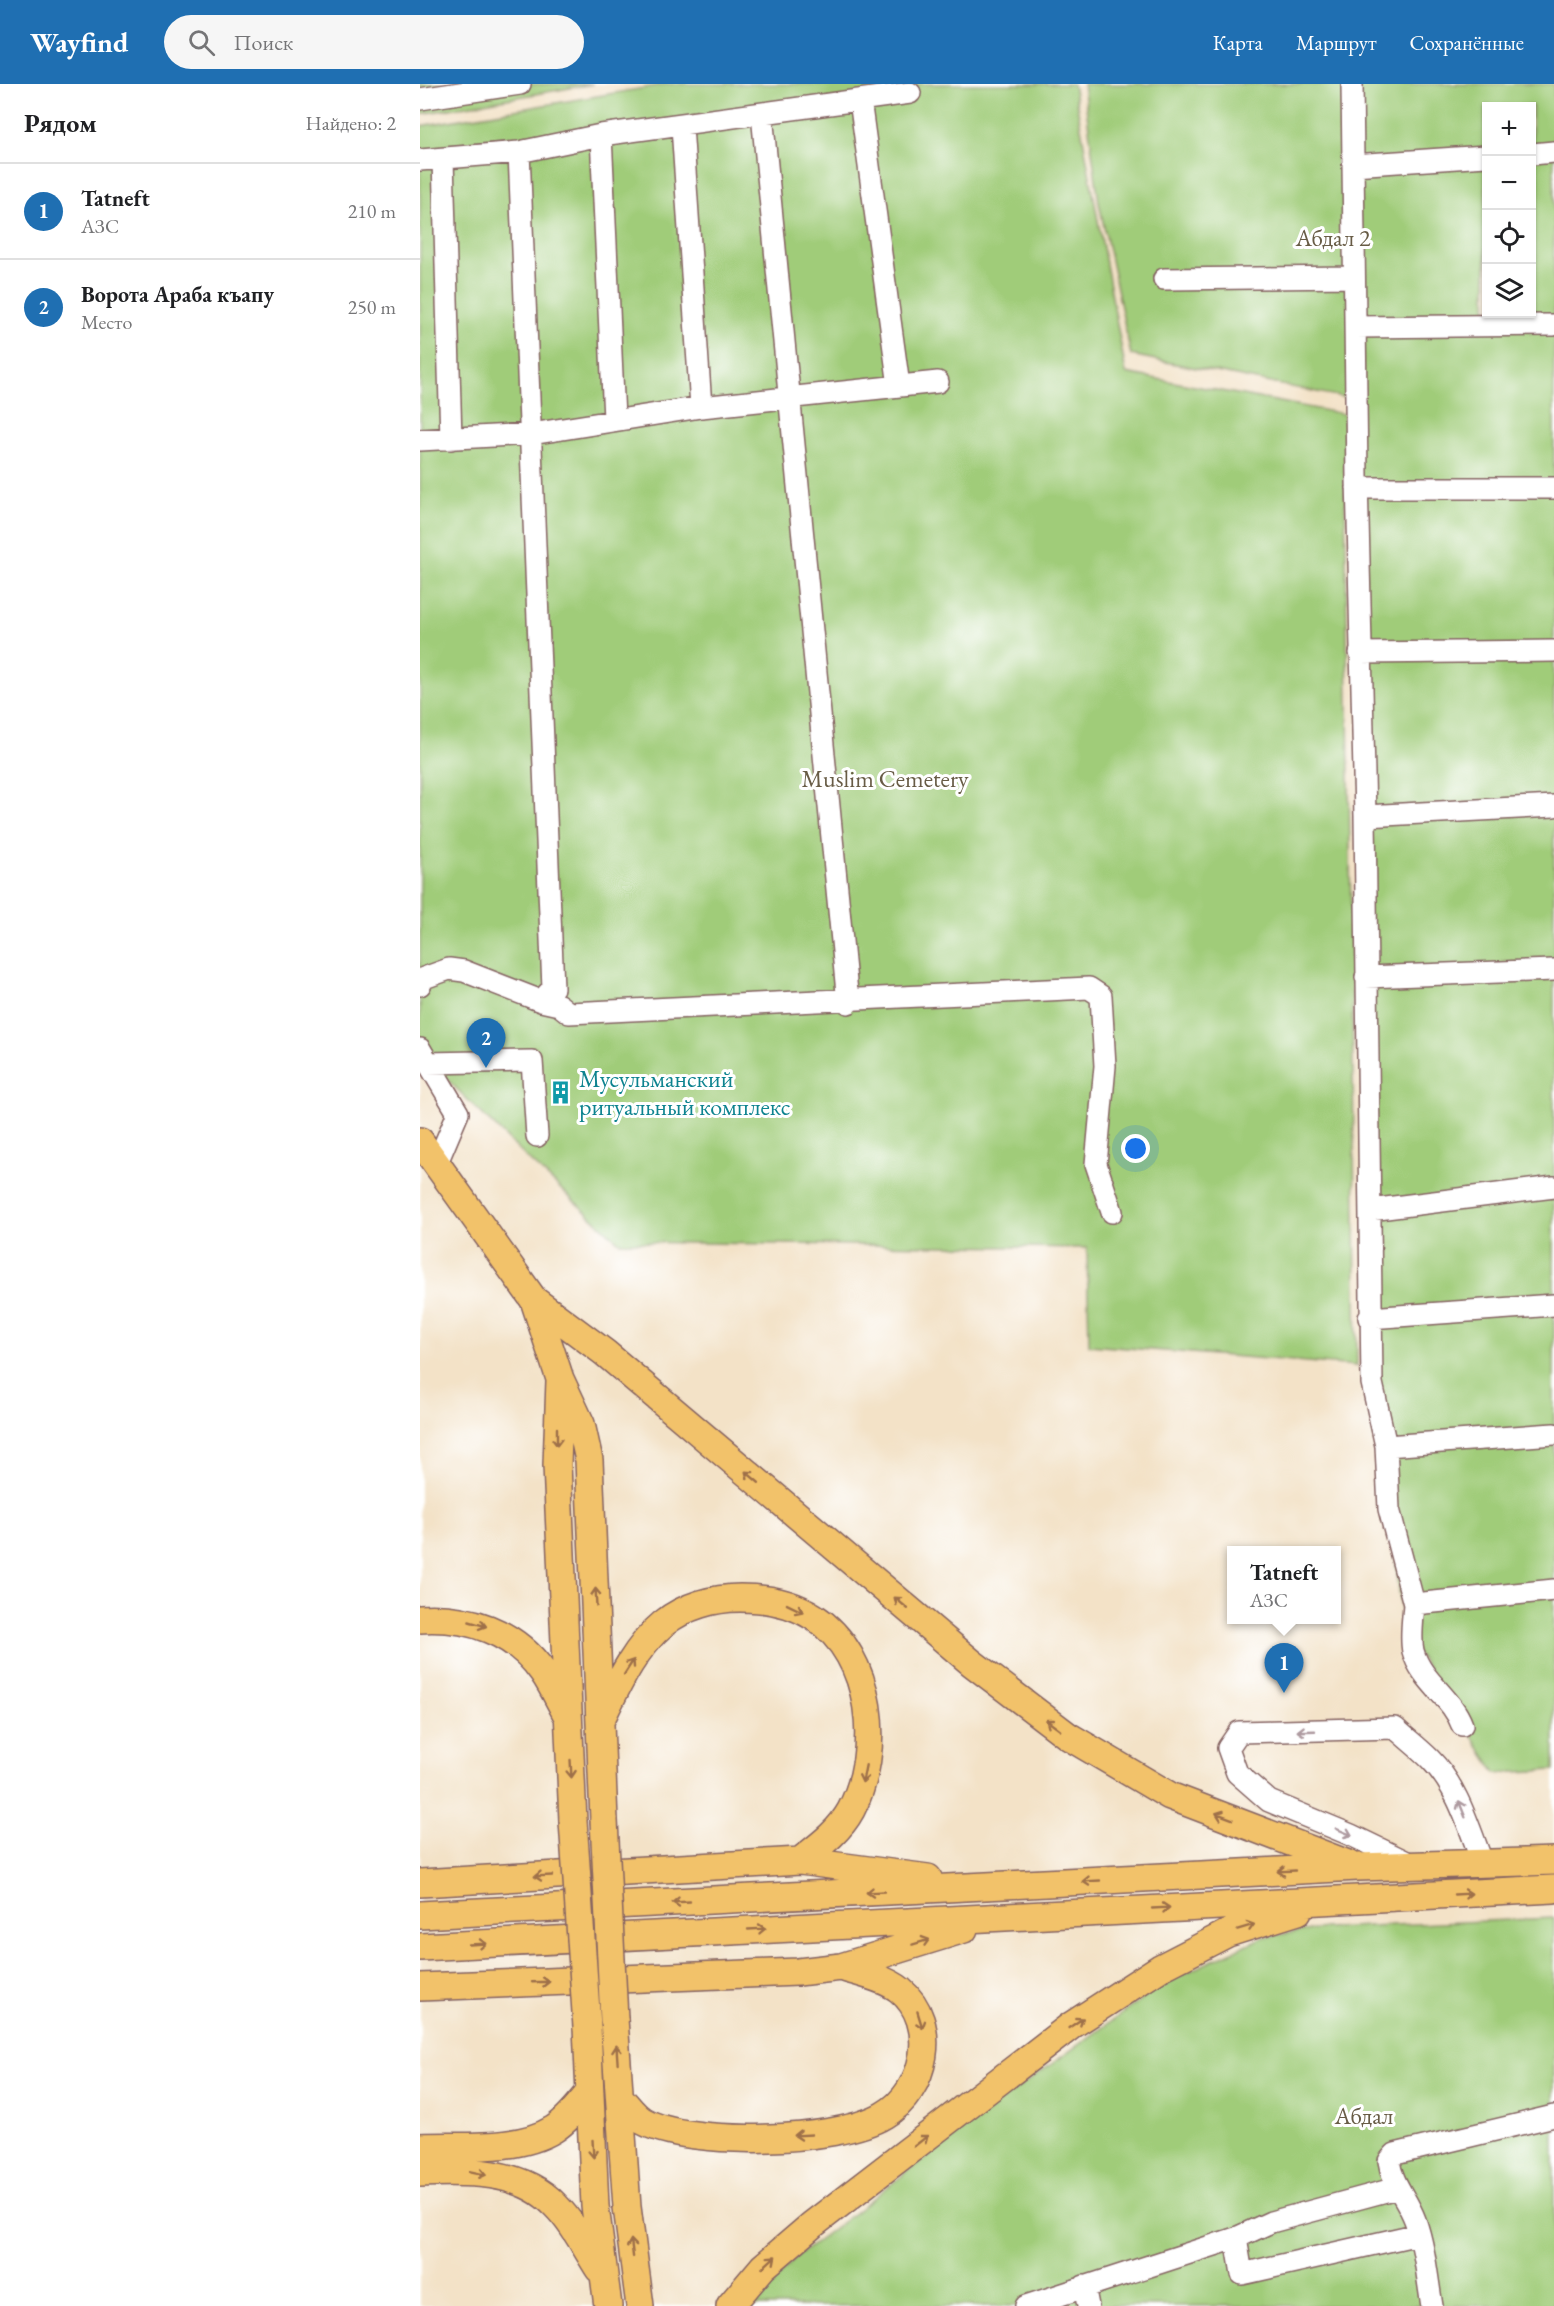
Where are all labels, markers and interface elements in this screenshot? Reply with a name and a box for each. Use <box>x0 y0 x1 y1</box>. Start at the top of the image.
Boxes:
search box <box>164 15 584 69</box>
text: Wayfind <box>30 24 128 60</box>
icon: search <box>185 26 218 59</box>
text: Поиск <box>233 28 293 57</box>
text: Карта <box>1213 29 1263 56</box>
text: Маршрут <box>1296 29 1377 56</box>
text: Сохранённые <box>1410 29 1524 56</box>
map controls <box>1482 102 1536 318</box>
button: + <box>1482 102 1536 156</box>
text: Рядом <box>24 106 97 140</box>
text: Найдено: 2 <box>305 110 396 136</box>
button: − <box>1482 156 1536 210</box>
text: Tatneft <box>81 184 150 213</box>
text: 1 <box>38 198 49 224</box>
text: 210 m <box>348 198 396 224</box>
button: locate <box>1482 210 1536 264</box>
text: АЗС <box>81 213 119 239</box>
park label: Абдал 2 <box>1294 222 1371 253</box>
button: layers <box>1482 264 1536 318</box>
text: Ворота Араба къапу <box>81 280 274 309</box>
text: 2 <box>38 294 49 320</box>
text: 250 m <box>348 294 396 320</box>
text: Место <box>81 309 132 335</box>
park label: Muslim Cemetery <box>802 763 969 794</box>
pin: 2 <box>466 1018 506 1068</box>
place label: Мусульманский ритуальный комплекс <box>579 1063 791 1122</box>
building icon: Мусульманский ритуальный комплекс <box>548 1080 574 1106</box>
your location <box>1121 1134 1150 1163</box>
one-way arrow <box>551 1427 563 1447</box>
one-way arrow <box>745 1470 760 1484</box>
popup <box>1227 1546 1341 1624</box>
text: Tatneft <box>1250 1558 1318 1587</box>
one-way arrow <box>590 1587 601 1607</box>
text: АЗС <box>1250 1587 1288 1613</box>
one-way arrow <box>894 1596 909 1610</box>
one-way arrow <box>786 1602 804 1614</box>
one-way arrow <box>468 1619 487 1631</box>
pin: 1 <box>1264 1644 1304 1693</box>
one-way arrow <box>623 1659 635 1676</box>
one-way arrow <box>1045 1718 1061 1731</box>
one-way arrow <box>1297 1725 1317 1736</box>
one-way arrow <box>565 1758 576 1778</box>
one-way arrow <box>858 1763 869 1783</box>
one-way arrow <box>1456 1800 1467 1819</box>
one-way arrow <box>1216 1810 1234 1821</box>
one-way arrow <box>1335 1827 1353 1838</box>
one-way arrow <box>1276 1865 1296 1876</box>
one-way arrow <box>533 1871 553 1882</box>
one-way arrow <box>1081 1875 1101 1886</box>
one-way arrow <box>866 1886 886 1897</box>
one-way arrow <box>1452 1888 1472 1899</box>
one-way arrow <box>671 1896 691 1907</box>
one-way arrow <box>1151 1903 1171 1914</box>
one-way arrow <box>1236 1921 1255 1932</box>
one-way arrow <box>747 1924 767 1935</box>
one-way arrow <box>911 1936 930 1947</box>
one-way arrow <box>468 1939 488 1950</box>
one-way arrow <box>531 1977 551 1988</box>
one-way arrow <box>915 2010 926 2029</box>
one-way arrow <box>1068 2016 1085 2029</box>
one-way arrow <box>611 2044 622 2064</box>
park label: Абдал <box>1334 2100 1393 2131</box>
one-way arrow <box>793 2129 813 2140</box>
one-way arrow <box>913 2134 929 2147</box>
one-way arrow <box>587 2138 598 2158</box>
one-way arrow <box>468 2168 488 2179</box>
one-way arrow <box>626 2239 637 2259</box>
one-way arrow <box>761 2255 776 2269</box>

